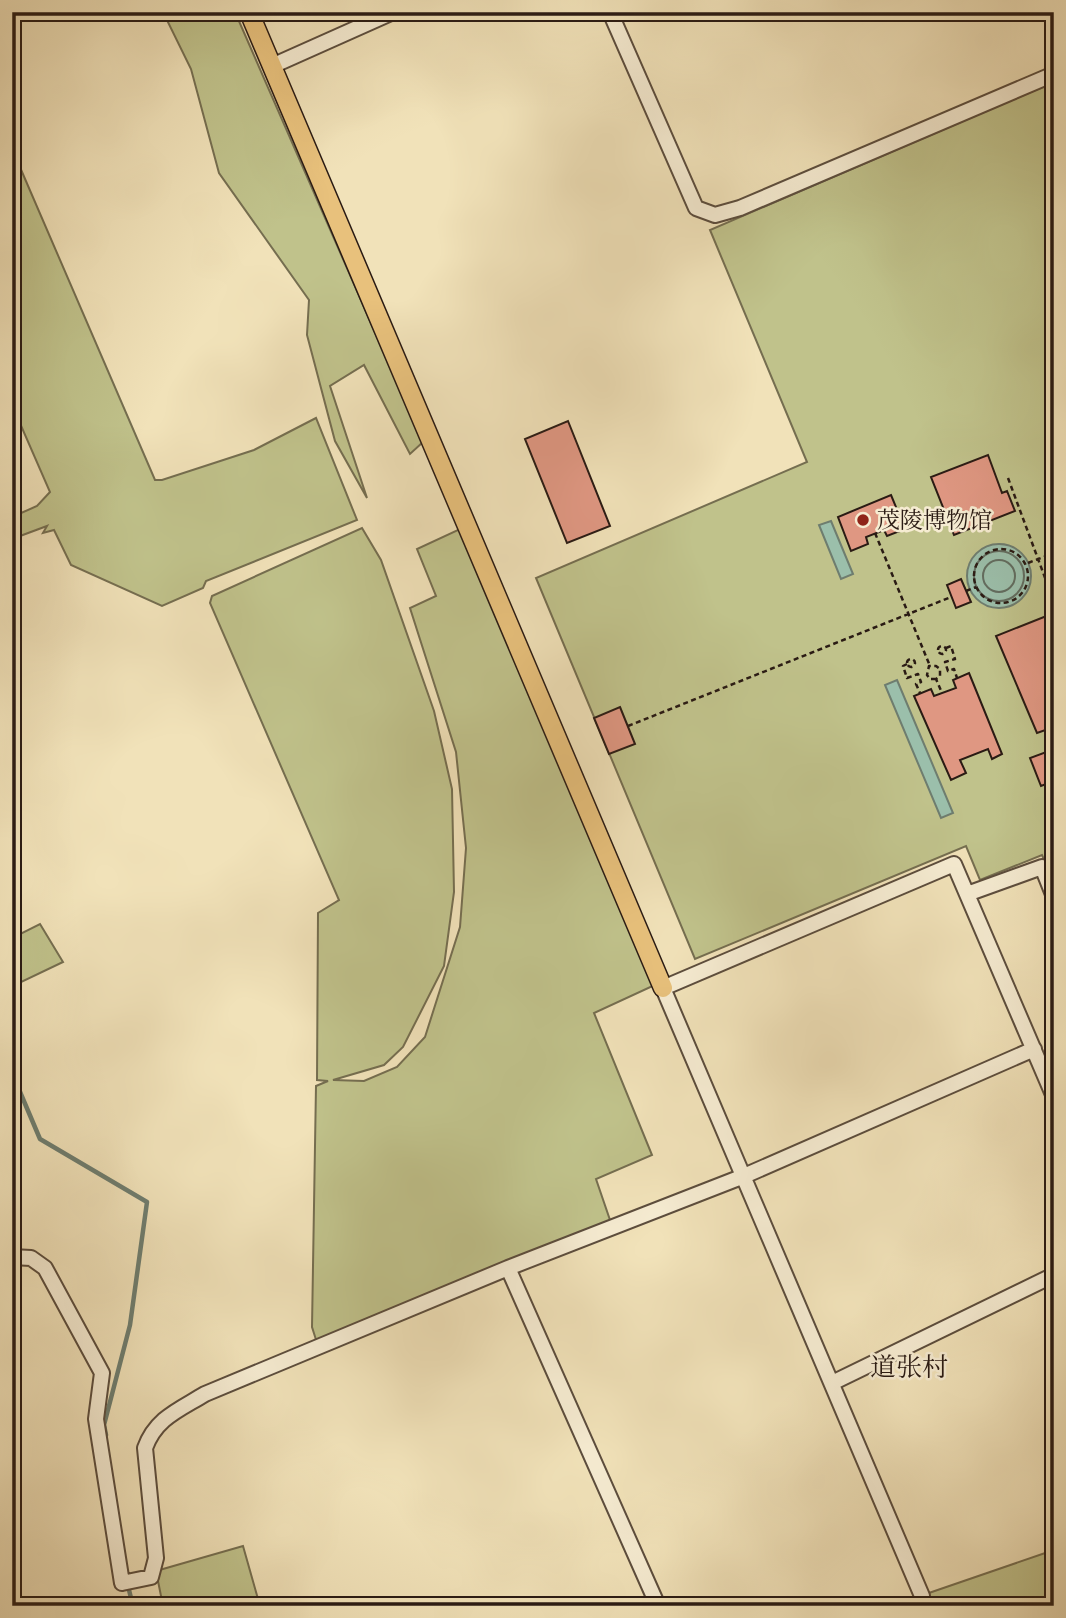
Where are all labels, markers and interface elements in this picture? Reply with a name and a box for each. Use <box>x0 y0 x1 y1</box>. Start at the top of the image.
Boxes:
place label: 茂陵博物馆 <box>877 505 992 536</box>
marker: 茂陵博物馆 <box>855 512 871 528</box>
district label: 道张村 <box>870 1350 948 1385</box>

